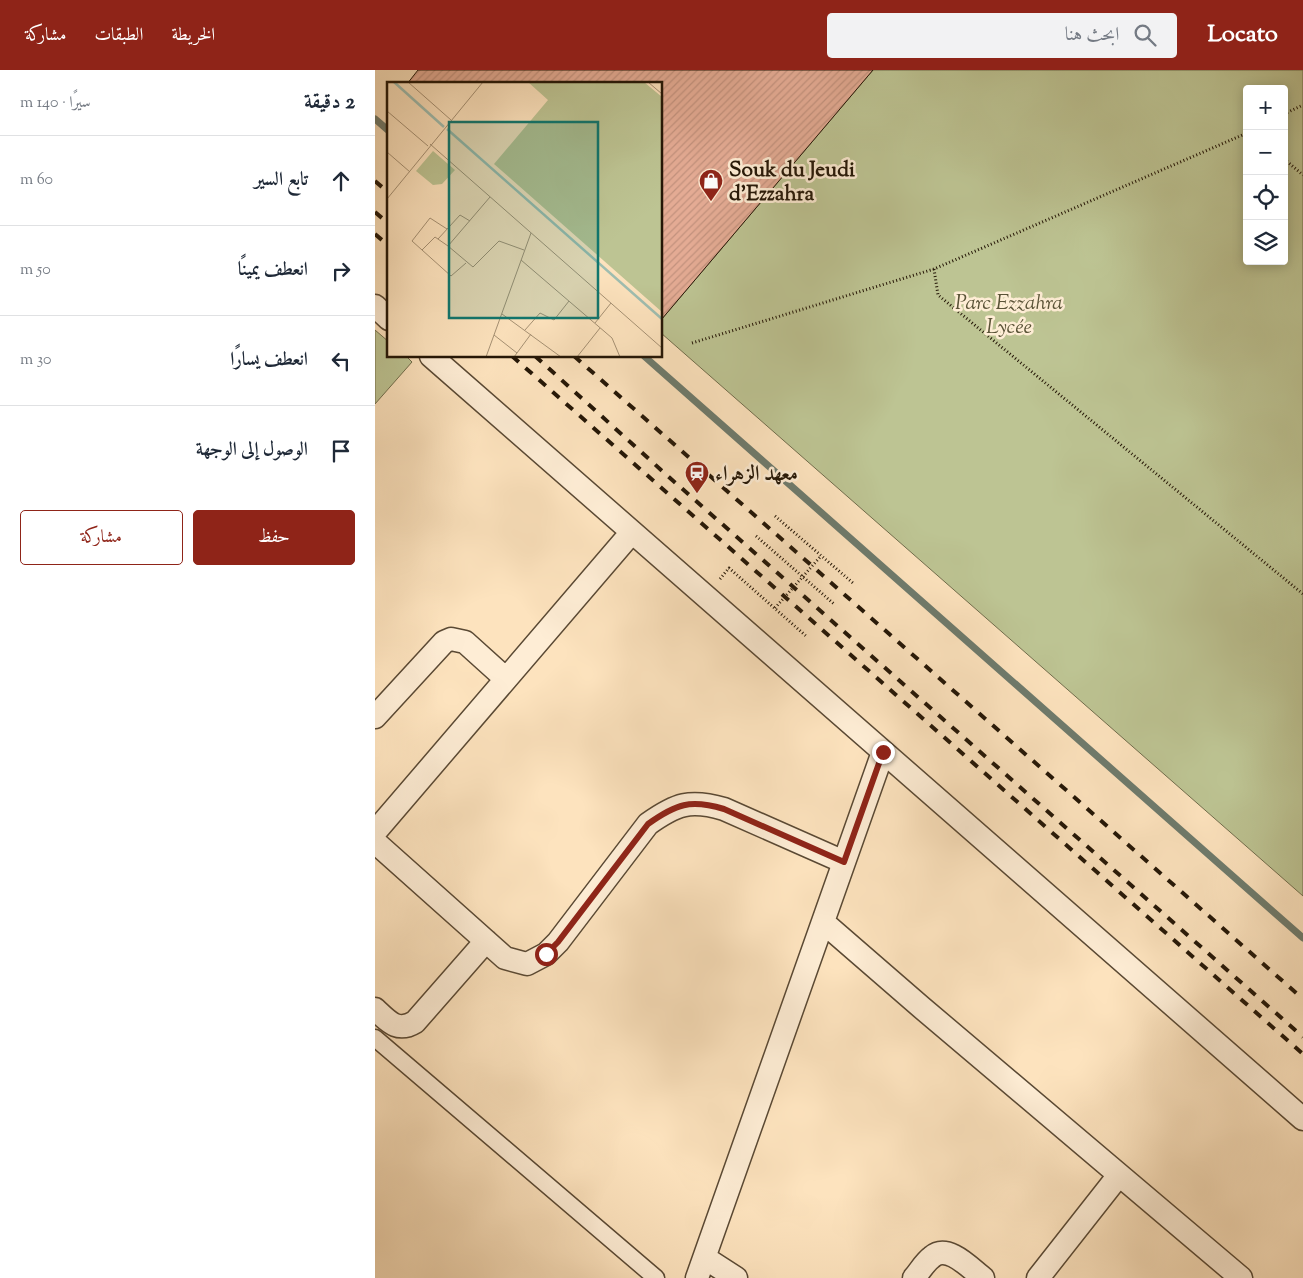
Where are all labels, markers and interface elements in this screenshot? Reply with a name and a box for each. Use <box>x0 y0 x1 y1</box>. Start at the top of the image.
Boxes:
search box <box>827 13 1177 58</box>
text: Locato <box>1207 18 1278 52</box>
icon: search <box>1131 21 1159 49</box>
text: ابحث هنا <box>1065 22 1119 49</box>
text: مشاركة <box>25 23 66 49</box>
text: الطبقات <box>94 23 143 49</box>
text: الخريطة <box>171 23 215 49</box>
inset map <box>387 82 663 358</box>
map controls <box>1243 85 1288 265</box>
button: + <box>1243 85 1288 130</box>
text: 2 دقيقة <box>304 88 355 118</box>
text: سيرًا · 140 m <box>20 92 91 115</box>
button: − <box>1243 130 1288 175</box>
place label: Souk du Jeudi d'Ezzahra <box>729 156 855 210</box>
text: تابع السير <box>254 167 308 194</box>
icon: ahead <box>327 167 355 195</box>
shop icon: Souk du Jeudi d'Ezzahra <box>698 168 724 202</box>
text: 60 m <box>20 169 53 192</box>
button: locate <box>1243 175 1288 220</box>
button: layers <box>1243 220 1288 265</box>
text: انعطف يمينًا <box>238 257 308 284</box>
icon: right <box>327 257 355 285</box>
text: 50 m <box>20 259 51 282</box>
park label: Parc Ezzahra Lycée <box>955 289 1063 343</box>
text: انعطف يسارًا <box>230 347 308 374</box>
icon: left <box>327 347 355 375</box>
text: 30 m <box>20 349 51 372</box>
text: الوصول إلى الوجهة <box>196 437 308 464</box>
icon: arrive <box>327 437 355 465</box>
station icon: معهد الزهراء <box>684 460 710 494</box>
place label: معهد الزهراء <box>715 460 798 490</box>
button: مشاركة <box>20 510 183 565</box>
button: حفظ <box>193 510 355 565</box>
route end <box>872 741 895 764</box>
route start <box>535 943 558 966</box>

